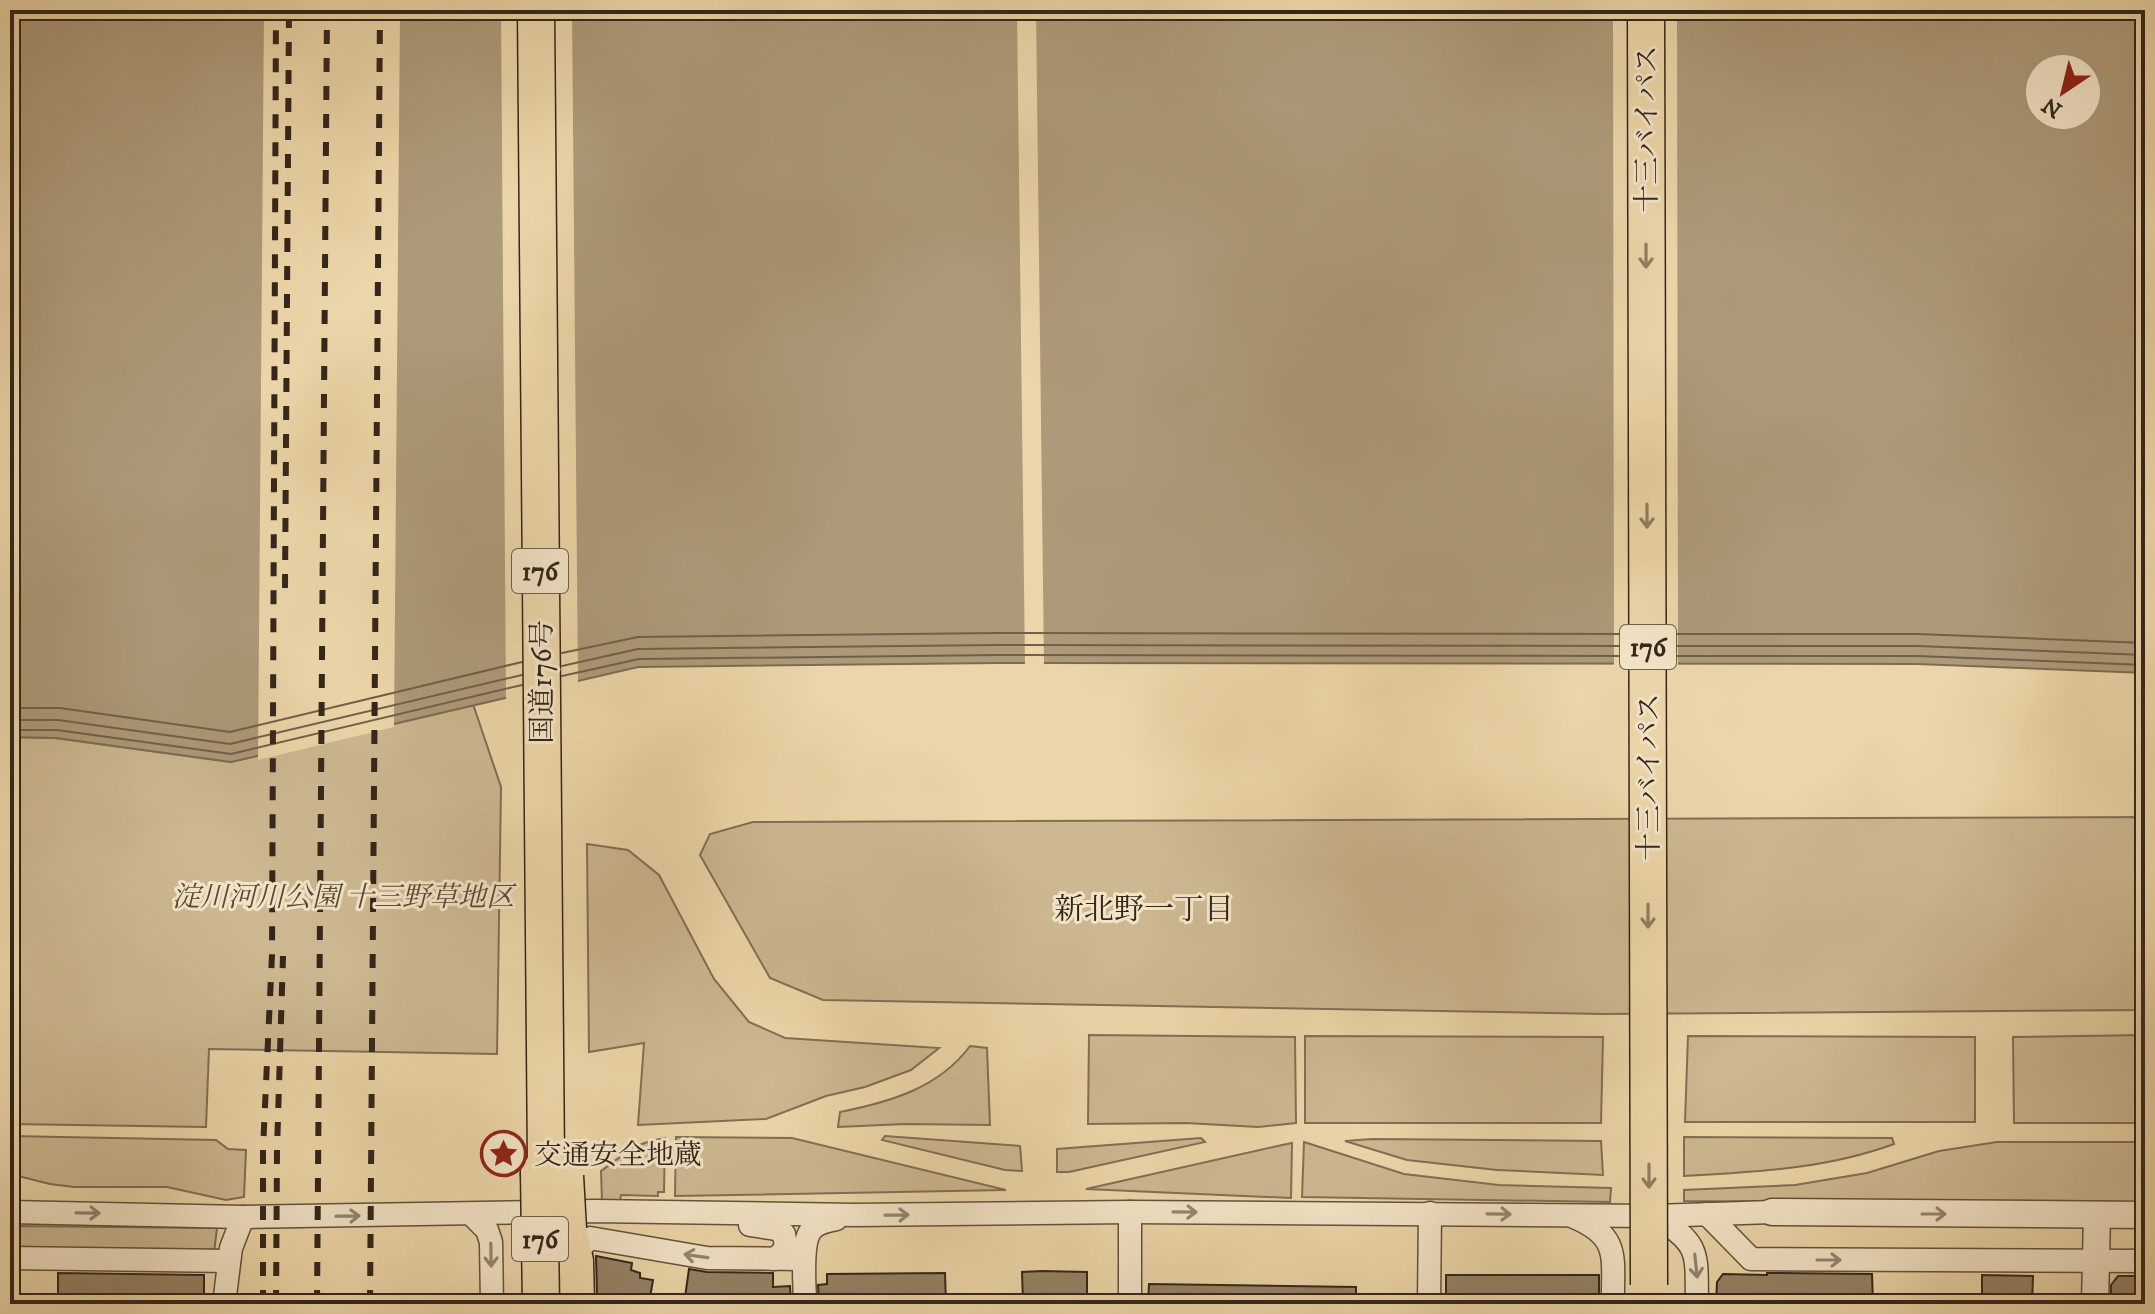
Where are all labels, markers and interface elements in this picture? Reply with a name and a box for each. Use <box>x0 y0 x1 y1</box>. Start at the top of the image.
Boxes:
street label: 十三バイパス <box>1630 45 1665 213</box>
north arrow <box>2023 52 2103 132</box>
text: N <box>2037 91 2068 123</box>
one-way arrow <box>1638 242 1654 269</box>
one-way arrow <box>1639 502 1655 529</box>
road number: 176 <box>512 549 568 593</box>
street label: 国道176号 <box>525 620 560 744</box>
road number: 176 <box>1620 625 1676 669</box>
street label: 十三バイパス <box>1632 693 1667 861</box>
park label: 淀川河川公園 十三野草地区 <box>172 880 517 915</box>
district label: 新北野一丁目 <box>1054 892 1234 929</box>
one-way arrow <box>1640 902 1656 929</box>
place icon: 交通安全地蔵 <box>479 1130 527 1178</box>
place label: 交通安全地蔵 <box>534 1138 702 1173</box>
one-way arrow <box>1641 1162 1657 1189</box>
one-way arrow <box>74 1205 101 1221</box>
one-way arrow <box>1171 1205 1198 1220</box>
one-way arrow <box>1485 1206 1512 1222</box>
one-way arrow <box>1920 1206 1947 1221</box>
one-way arrow <box>883 1207 910 1222</box>
one-way arrow <box>334 1208 361 1223</box>
road number: 176 <box>512 1217 568 1261</box>
one-way arrow <box>484 1241 499 1268</box>
one-way arrow <box>684 1248 709 1263</box>
one-way arrow <box>1688 1252 1703 1279</box>
one-way arrow <box>1815 1252 1842 1268</box>

